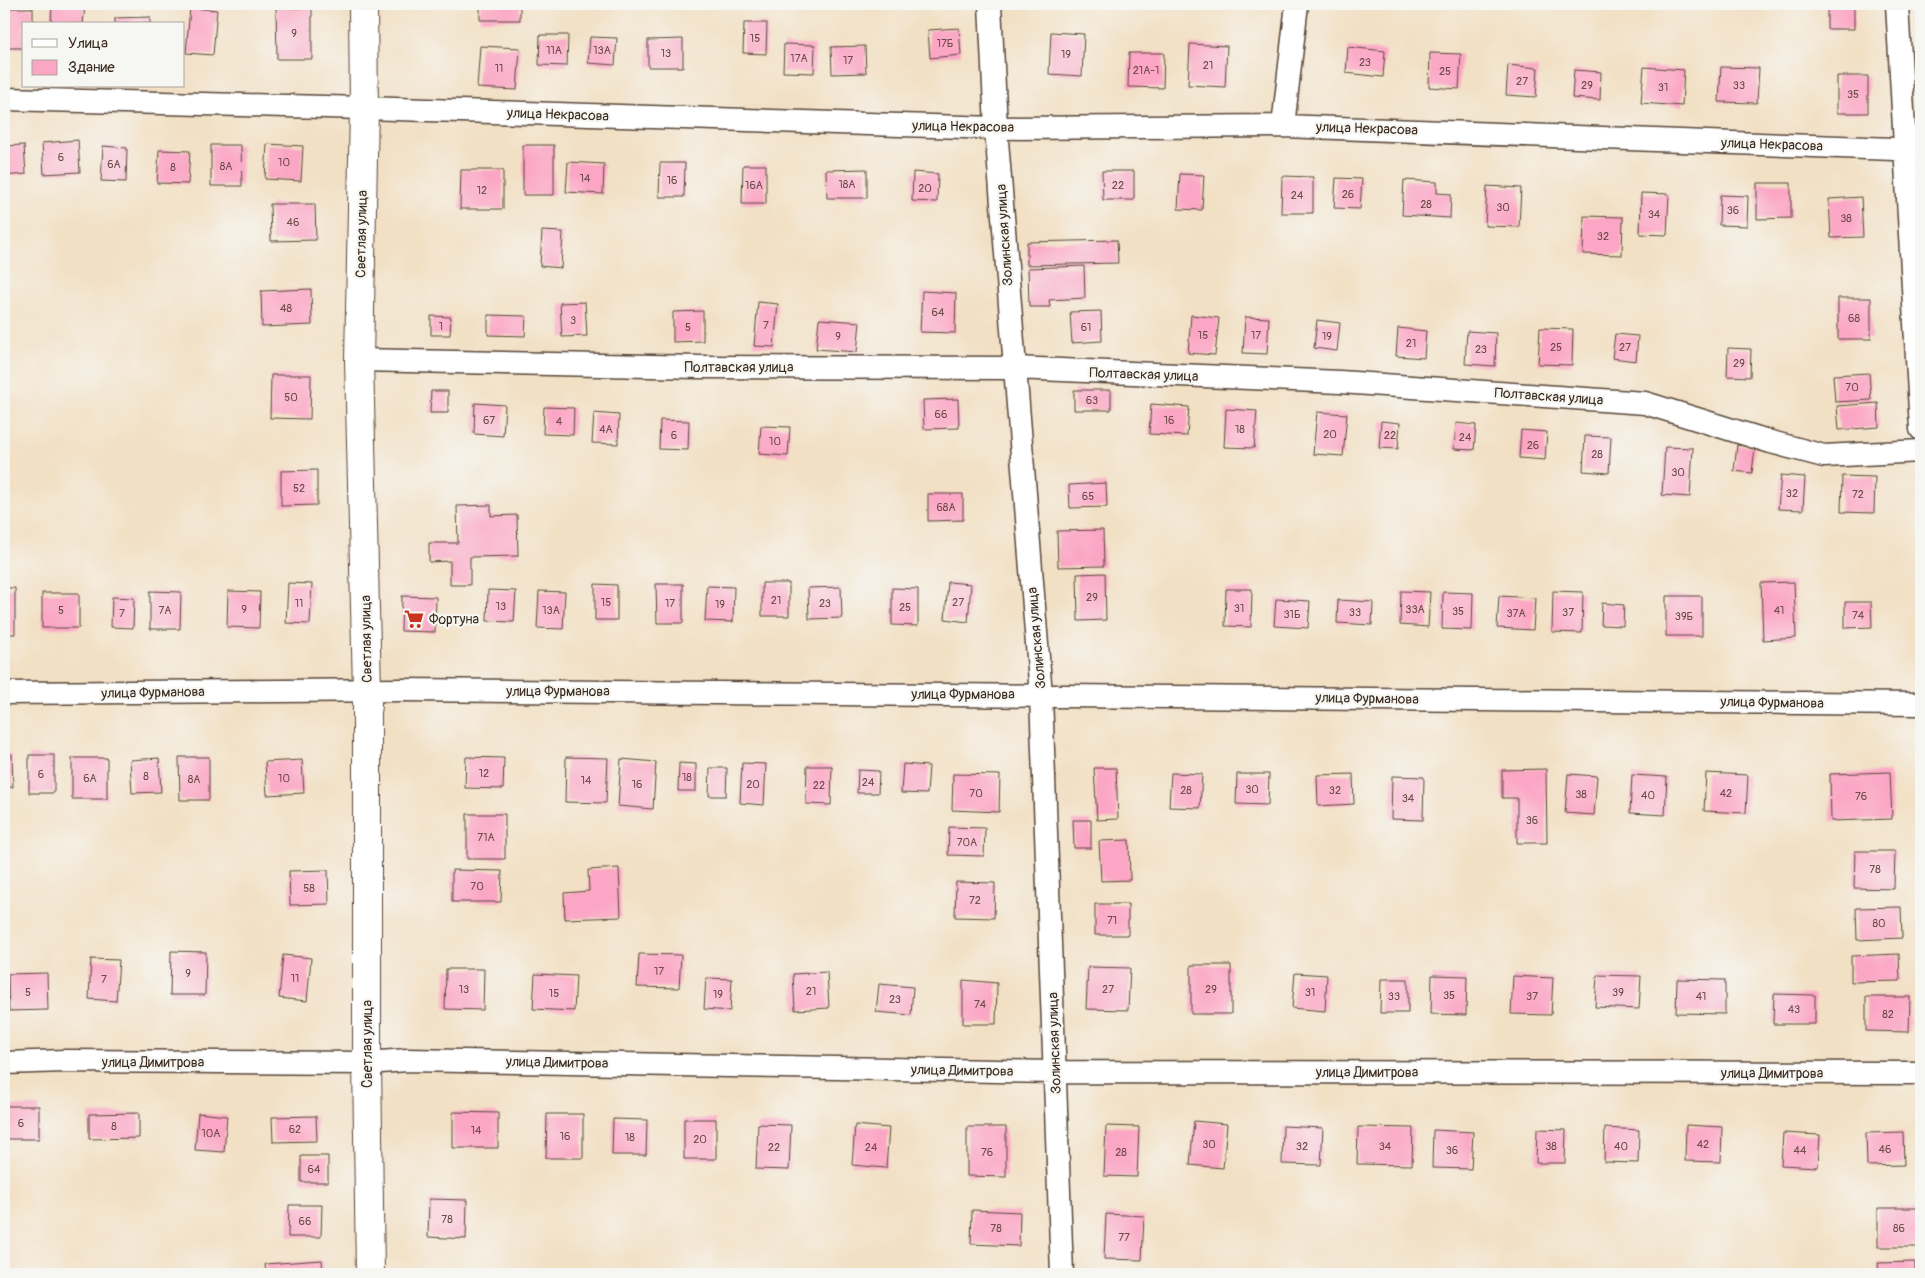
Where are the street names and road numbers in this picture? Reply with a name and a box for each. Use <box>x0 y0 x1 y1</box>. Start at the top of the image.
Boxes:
street label: улица Некрасова <box>506 104 609 125</box>
street label: улица Некрасова <box>911 117 1014 136</box>
street label: улица Некрасова <box>1315 118 1418 139</box>
street label: улица Некрасова <box>1720 134 1823 155</box>
street label: Золинская улица <box>992 184 1017 286</box>
street label: Светлая улица <box>352 190 371 278</box>
street label: Полтавская улица <box>684 359 794 376</box>
street label: Полтавская улица <box>1089 364 1199 385</box>
street label: Полтавская улица <box>1494 384 1604 409</box>
street label: Золинская улица <box>1024 586 1049 689</box>
street label: Светлая улица <box>357 595 376 683</box>
street label: улица Фурманова <box>100 683 205 702</box>
street label: улица Фурманова <box>505 683 610 700</box>
street label: улица Фурманова <box>910 686 1015 703</box>
street label: улица Фурманова <box>1314 689 1419 708</box>
street label: улица Фурманова <box>1719 693 1824 712</box>
street label: Золинская улица <box>1044 992 1065 1094</box>
street label: Светлая улица <box>359 1000 376 1088</box>
street label: улица Димитрова <box>505 1053 608 1072</box>
street label: улица Димитрова <box>101 1054 204 1071</box>
street label: улица Димитрова <box>910 1061 1013 1080</box>
street label: улица Димитрова <box>1315 1064 1418 1081</box>
street label: улица Димитрова <box>1720 1065 1823 1082</box>

